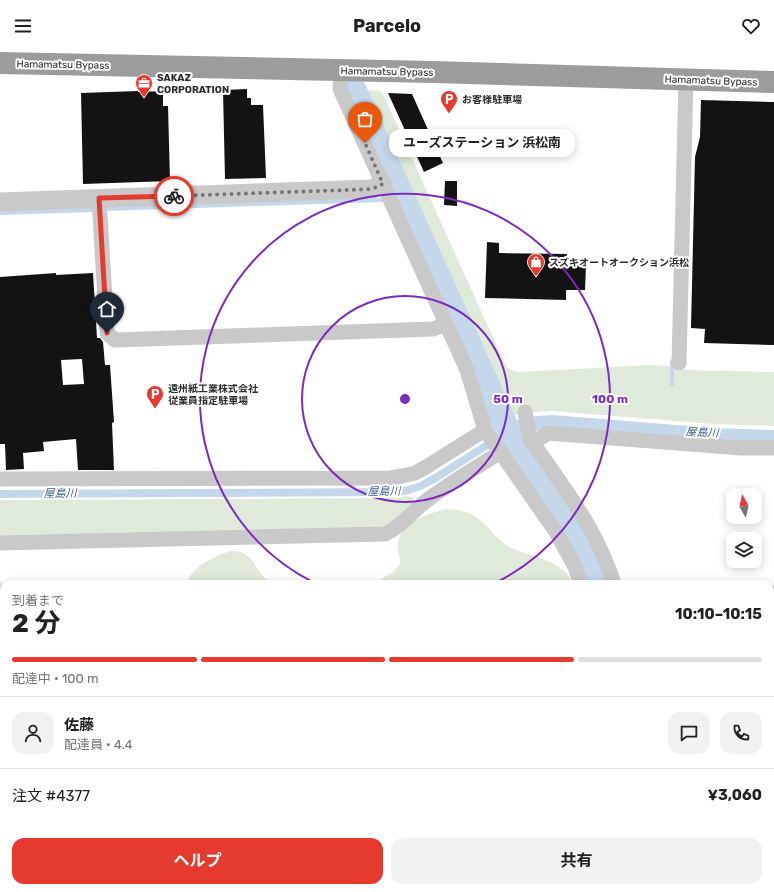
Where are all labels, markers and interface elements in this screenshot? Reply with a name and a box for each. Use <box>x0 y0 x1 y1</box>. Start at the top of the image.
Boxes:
icon: menu <box>12 15 34 37</box>
text: Parcelo <box>353 15 421 37</box>
icon: heart <box>740 15 762 37</box>
street label: Hamamatsu Bypass <box>16 58 109 72</box>
street label: Hamamatsu Bypass <box>340 65 433 79</box>
place label: SAKAZ CORPORATION <box>157 72 229 96</box>
office icon: SAKAZ CORPORATION <box>134 73 154 98</box>
street label: Hamamatsu Bypass <box>664 73 758 89</box>
parking icon: お客様駐車場 <box>439 89 459 114</box>
place label: お客様駐車場 <box>462 94 522 106</box>
pin <box>348 102 382 143</box>
icon: bag <box>354 108 376 130</box>
callout: ユーズステーション 浜松南 <box>389 129 575 157</box>
text: ユーズステーション 浜松南 <box>403 135 561 150</box>
courier <box>154 176 194 216</box>
icon: bike <box>163 185 185 207</box>
shop icon: スズキオートオークション浜松 <box>526 252 546 277</box>
place label: スズキオートオークション浜松 <box>549 257 689 269</box>
pin <box>90 292 124 333</box>
icon: home <box>96 298 118 320</box>
place label: 遠州紙工業株式会社 従業員指定駐車場 <box>168 383 259 407</box>
parking icon: 遠州紙工業株式会社 従業員指定駐車場 <box>145 384 165 409</box>
centre of rings <box>398 392 412 406</box>
text: 50 m <box>493 392 523 406</box>
text: 100 m <box>592 392 628 406</box>
water label: 屋島川 <box>685 425 720 440</box>
water label: 屋島川 <box>367 485 402 498</box>
water label: 屋島川 <box>44 487 77 500</box>
north arrow <box>726 488 762 524</box>
map controls <box>726 488 762 568</box>
button: layers <box>726 532 762 568</box>
text: 到着まで <box>12 593 64 608</box>
text: 10:10–10:15 <box>675 605 762 623</box>
text: 2 分 <box>12 608 60 639</box>
text: 配達中 · 100 m <box>12 671 98 686</box>
button: person <box>12 712 54 754</box>
button: chat <box>668 712 710 754</box>
button: phone <box>720 712 762 754</box>
text: 佐藤 <box>64 716 94 734</box>
text: 配達員 · 4.4 <box>64 737 133 752</box>
text: ¥3,060 <box>708 786 762 804</box>
text: 注文 #4377 <box>12 787 90 805</box>
button: ヘルプ <box>12 838 383 884</box>
button: 共有 <box>391 838 762 884</box>

